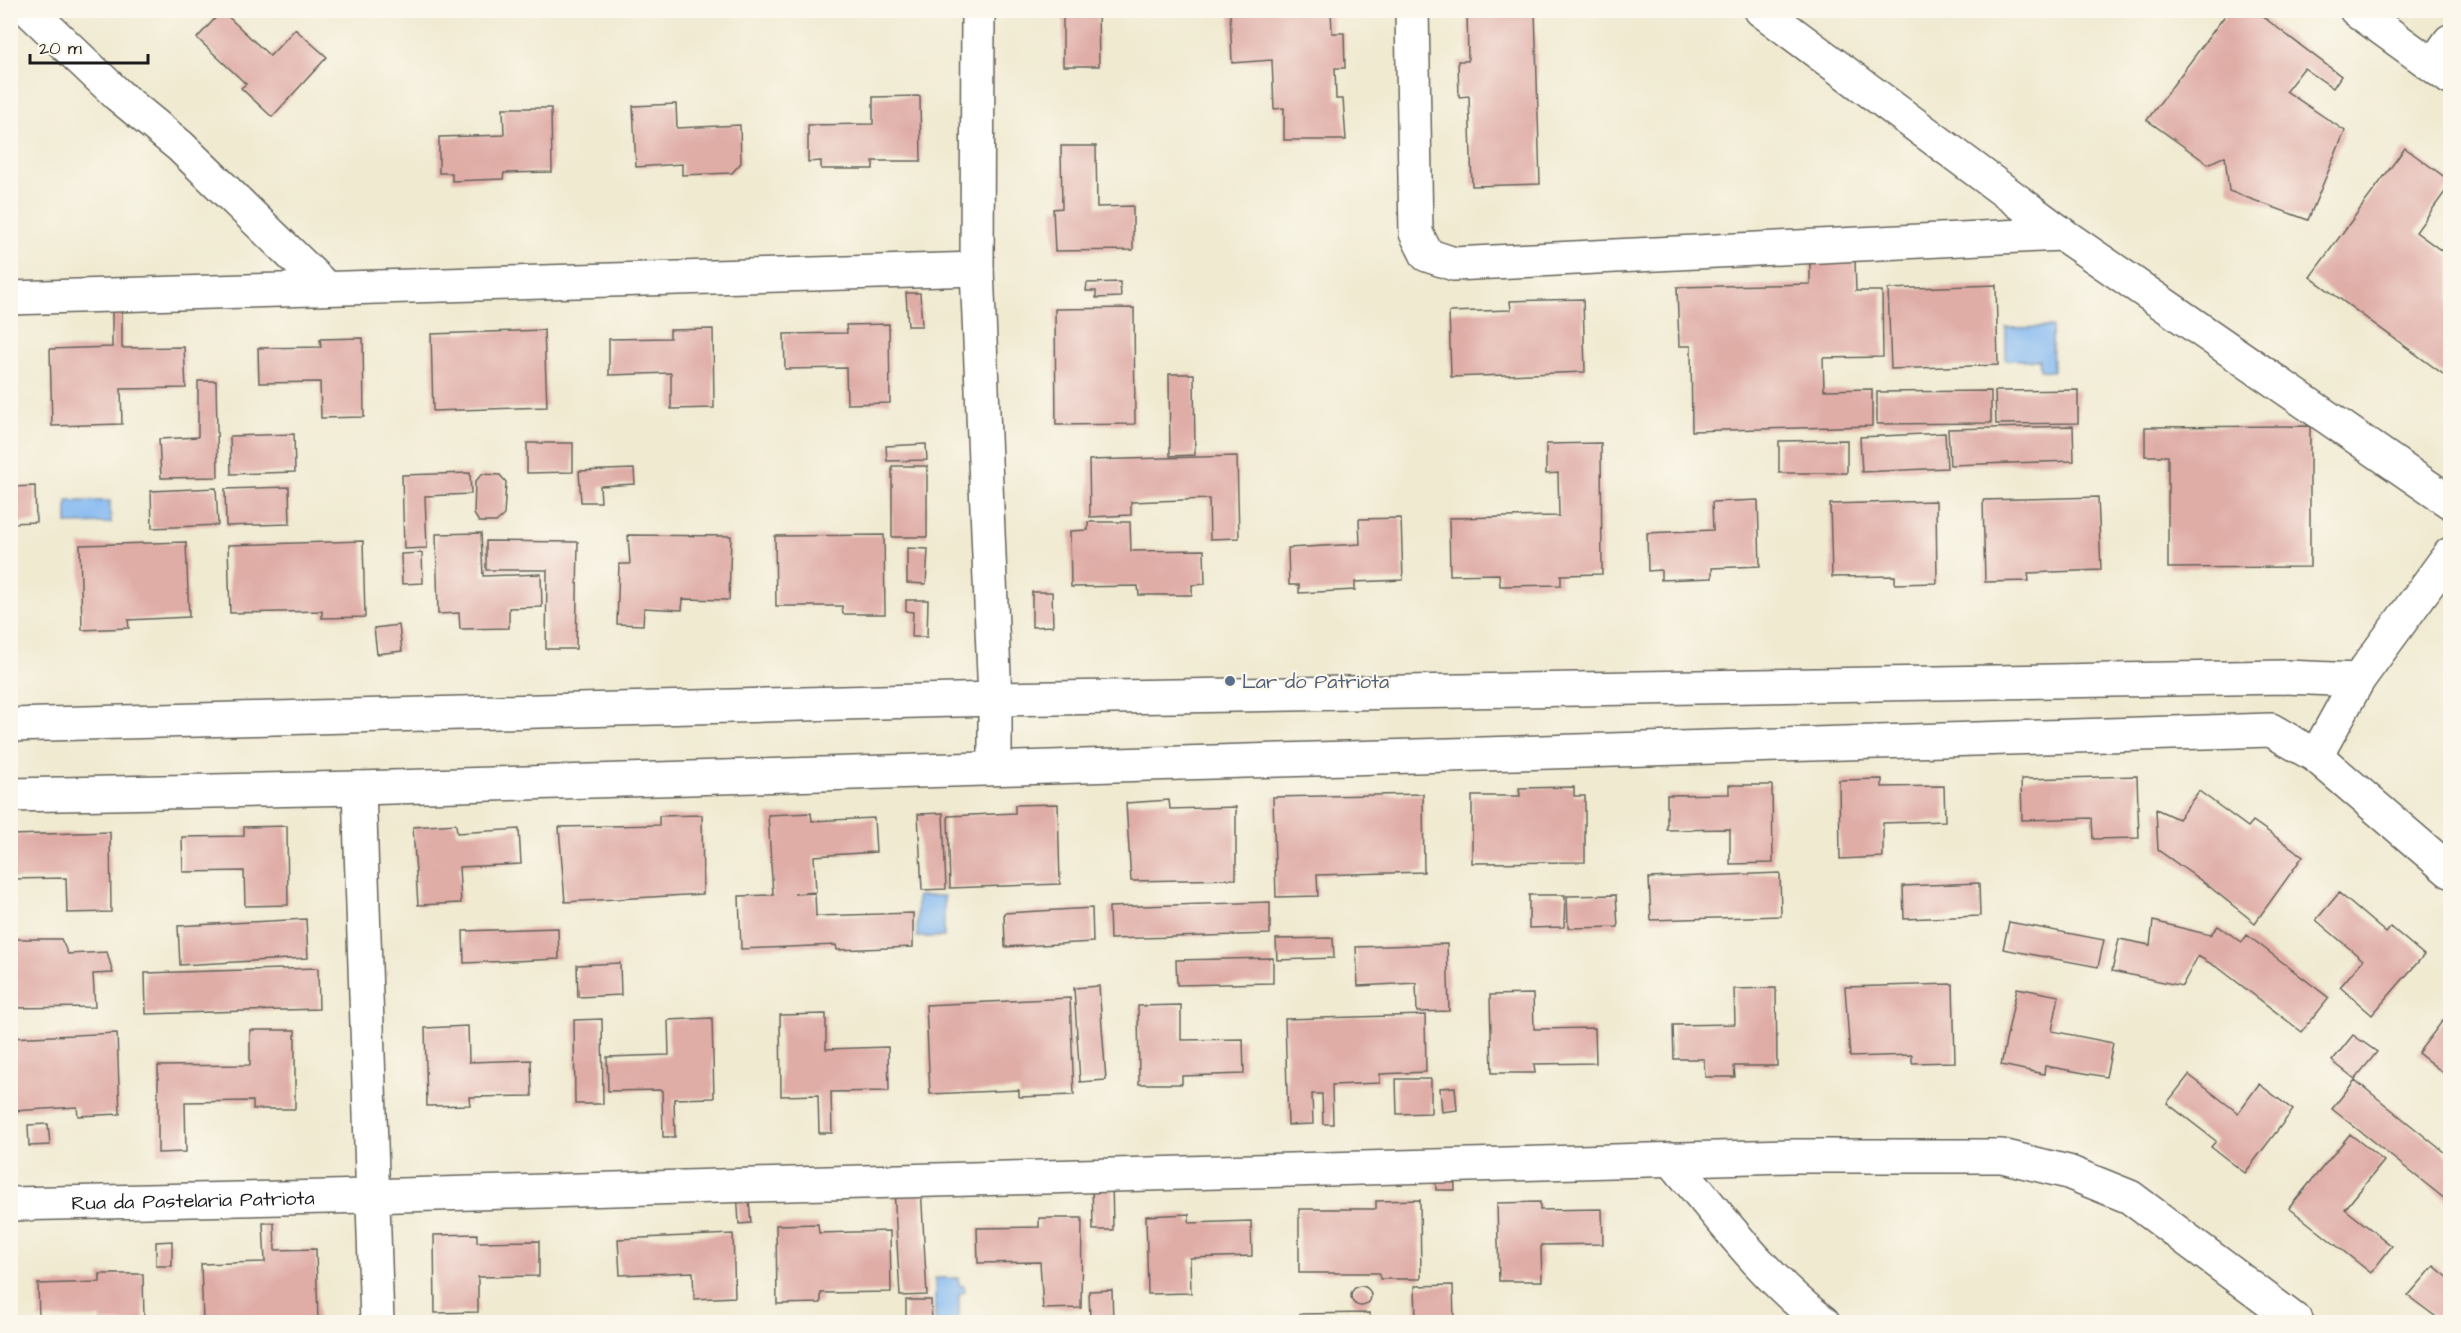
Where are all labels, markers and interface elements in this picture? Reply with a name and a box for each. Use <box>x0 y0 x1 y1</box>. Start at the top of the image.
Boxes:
scale bar <box>30 27 148 65</box>
text: 20 m <box>39 36 82 61</box>
place label: Lar do Patriota <box>1242 668 1389 696</box>
marker: Lar do Patriota <box>1223 674 1237 688</box>
street label: Rua da Pastelaria Patriota <box>71 1184 315 1218</box>

